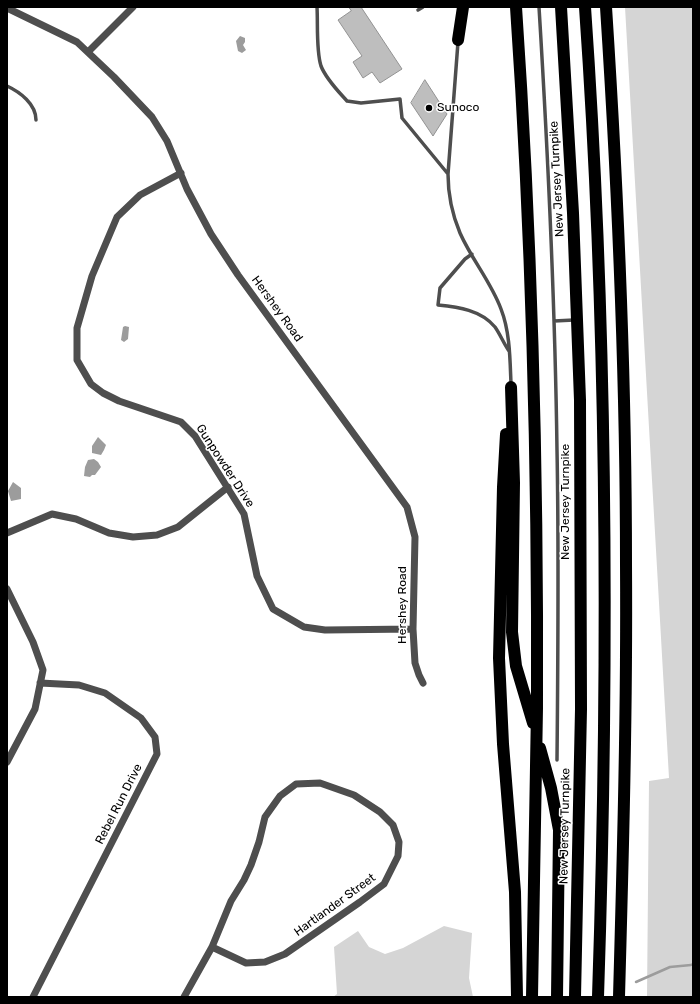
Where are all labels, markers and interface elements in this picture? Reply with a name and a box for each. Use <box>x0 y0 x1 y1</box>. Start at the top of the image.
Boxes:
place label: Sunoco <box>437 101 479 115</box>
marker: Sunoco <box>424 103 434 113</box>
street label: New Jersey Turnpike <box>547 121 567 237</box>
street label: Hershey Road <box>248 273 306 345</box>
street label: Gunpowder Drive <box>193 422 257 510</box>
street label: New Jersey Turnpike <box>559 444 573 560</box>
street label: Hershey Road <box>396 566 410 644</box>
street label: Rebel Run Drive <box>93 761 145 847</box>
street label: New Jersey Turnpike <box>557 768 573 884</box>
street label: Hartlander Street <box>291 871 379 939</box>

